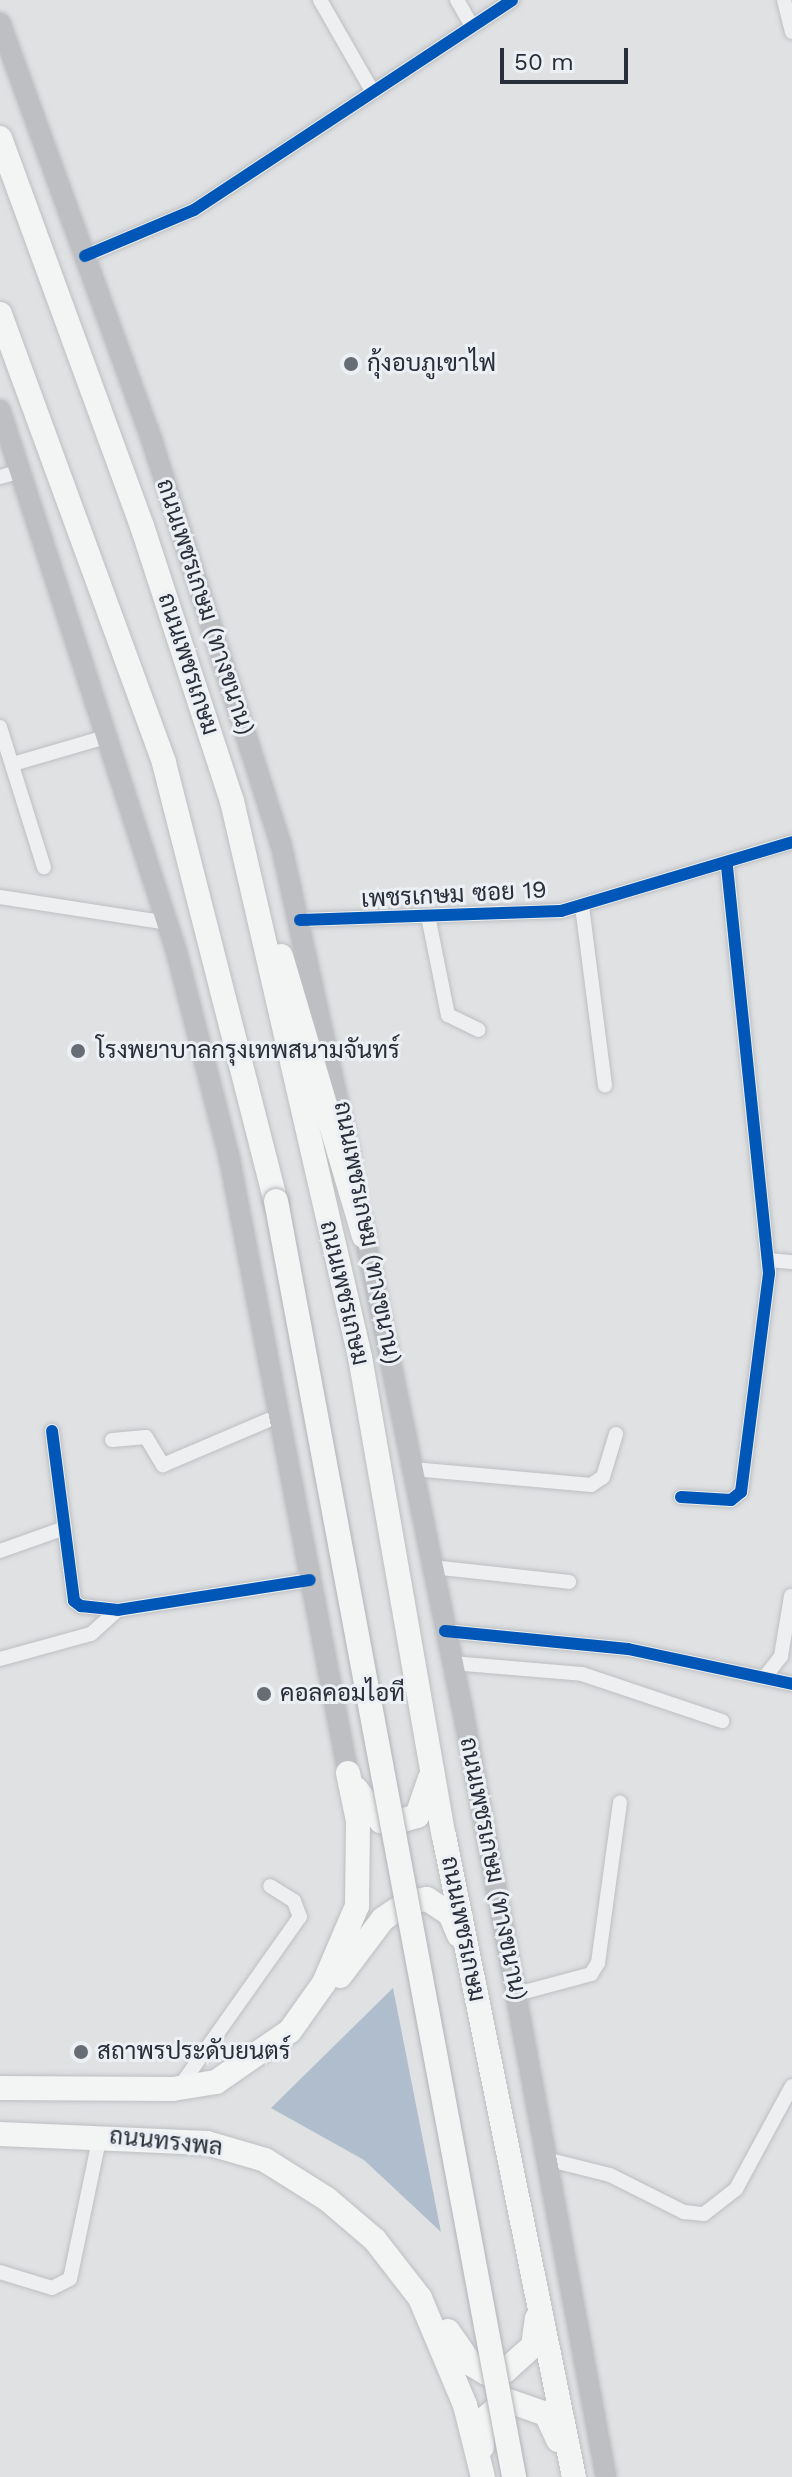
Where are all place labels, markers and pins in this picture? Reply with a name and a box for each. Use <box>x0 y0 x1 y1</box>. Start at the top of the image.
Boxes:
place label: กุ้งอบภูเขาไฟ <box>367 350 496 378</box>
marker: กุ้งอบภูเขาไฟ <box>342 355 360 373</box>
place label: โรงพยาบาลกรุงเทพสนามจันทร์ <box>96 1037 400 1065</box>
marker: โรงพยาบาลกรุงเทพสนามจันทร์ <box>67 1040 89 1062</box>
place label: คอลคอมไอที <box>280 1680 405 1708</box>
marker: คอลคอมไอที <box>255 1685 273 1703</box>
place label: สถาพรประดับยนตร์ <box>97 2038 290 2066</box>
marker: สถาพรประดับยนตร์ <box>72 2043 90 2061</box>

